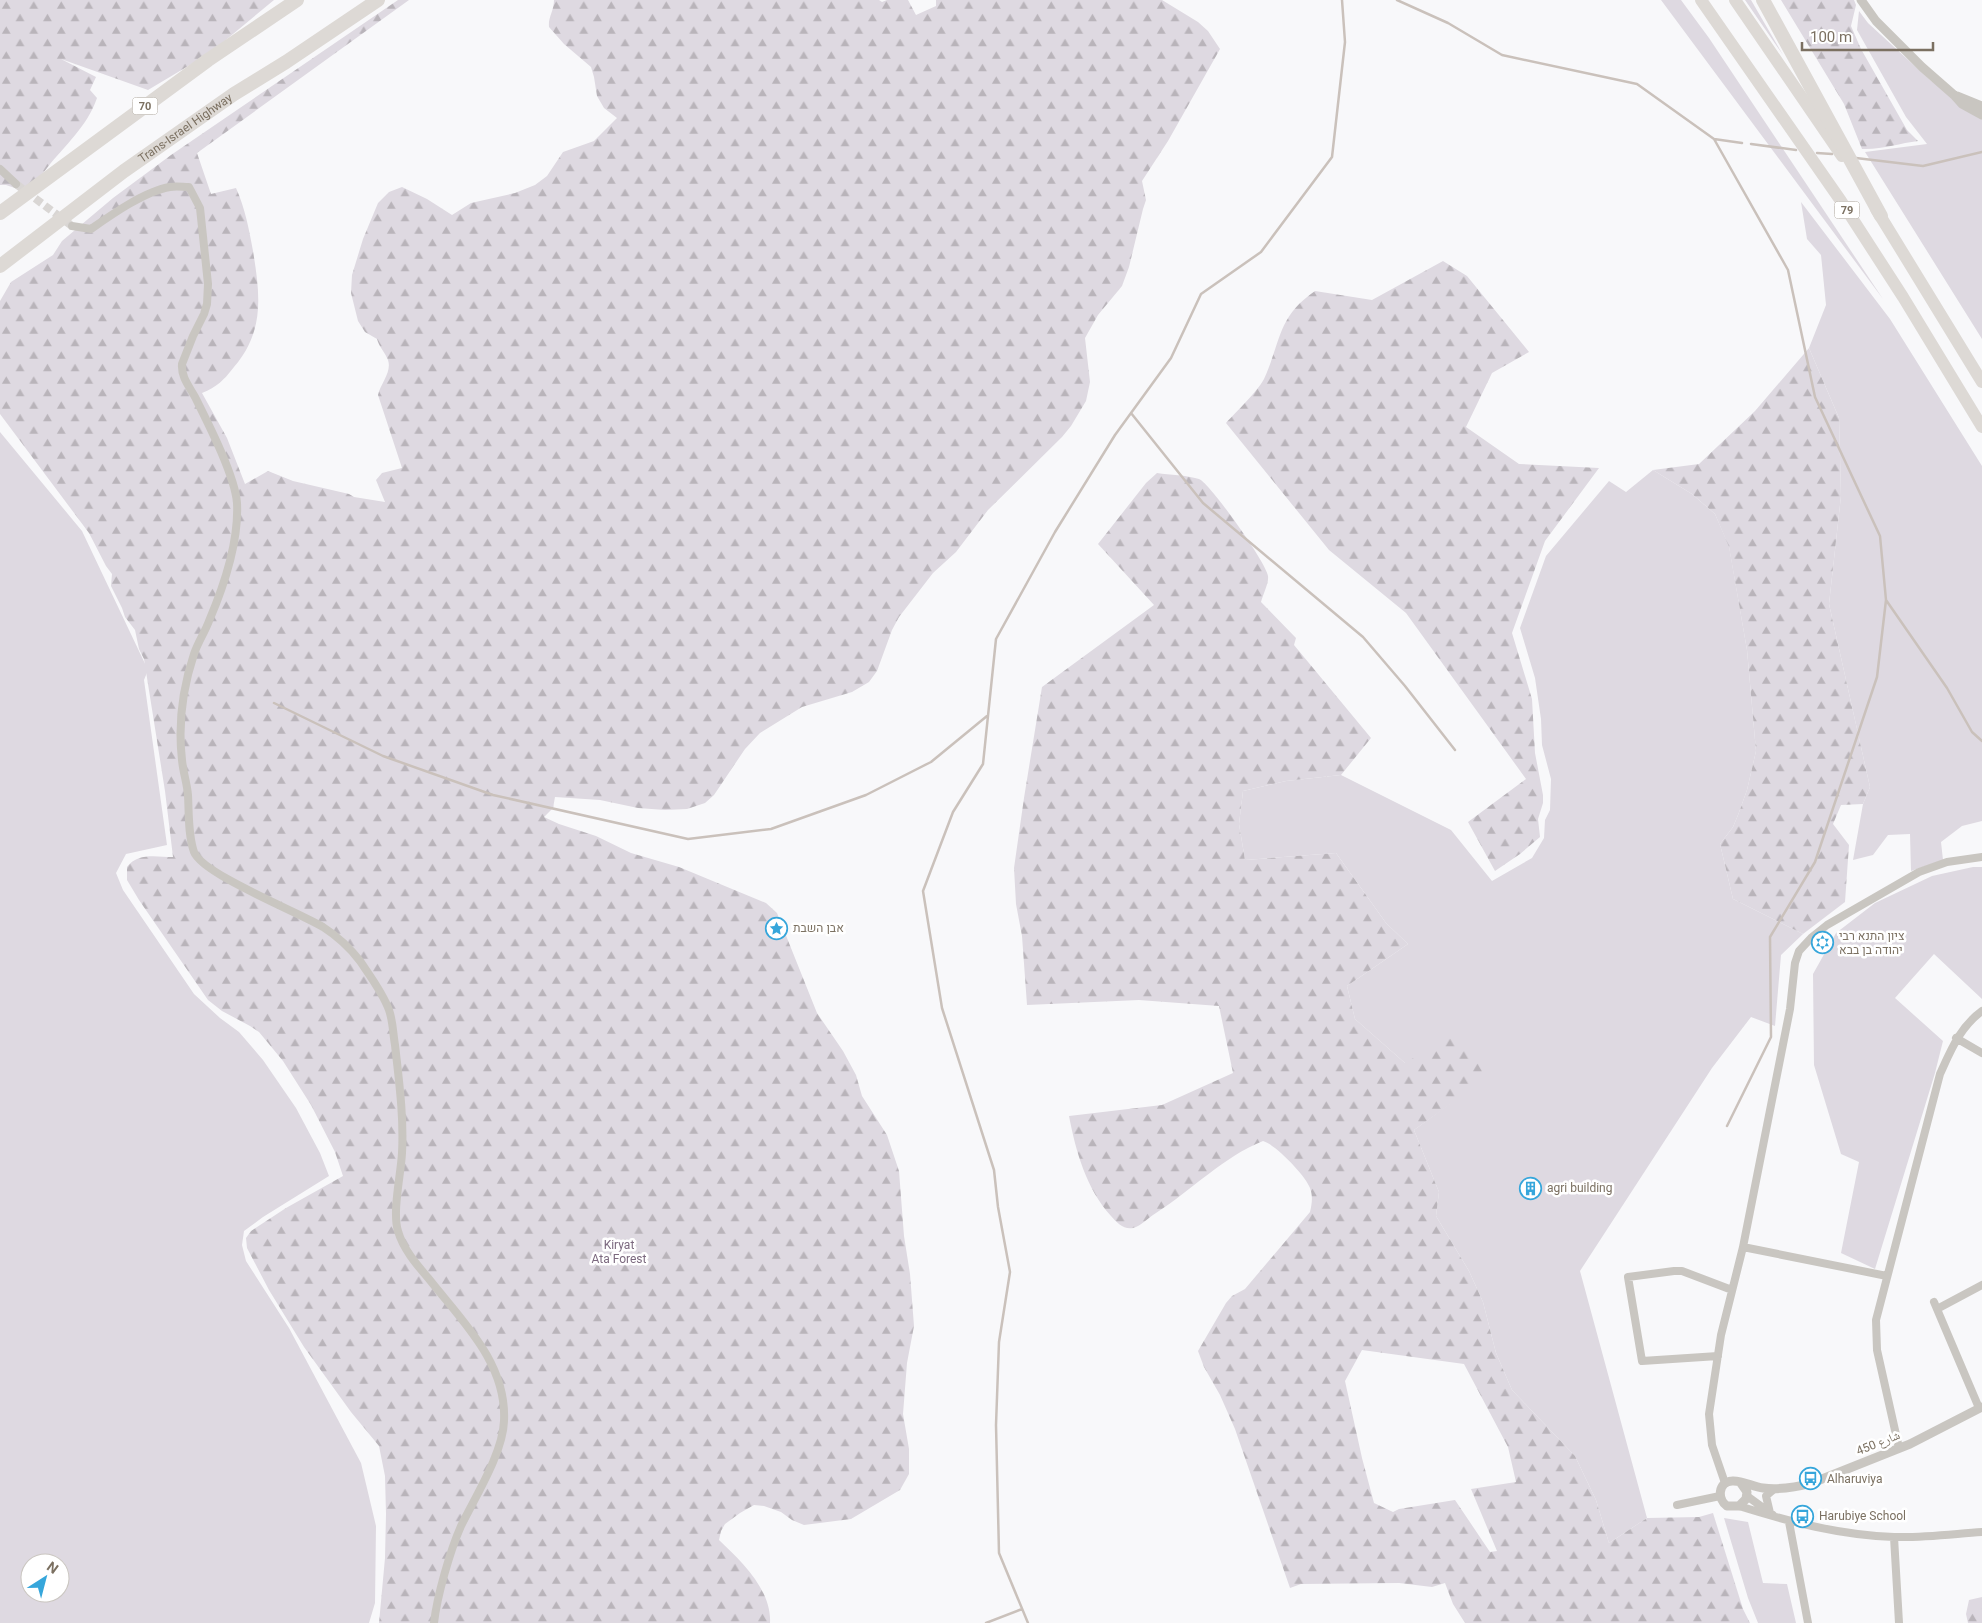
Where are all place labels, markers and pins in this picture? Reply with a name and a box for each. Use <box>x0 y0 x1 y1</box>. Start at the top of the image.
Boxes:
place icon: אבן השבת <box>765 916 789 940</box>
place label: אבן השבת <box>793 921 844 935</box>
place label: ציון התנא רבי יהודה בן בבא <box>1839 929 1905 957</box>
synagogue icon: ציון התנא רבי יהודה בן בבא <box>1811 931 1835 955</box>
building icon: agri building <box>1519 1176 1543 1200</box>
place label: agri building <box>1547 1181 1612 1195</box>
bus stop icon: Alharuviya <box>1799 1467 1823 1491</box>
place label: Alharuviya <box>1827 1472 1882 1486</box>
bus stop icon: Harubiye School <box>1791 1504 1815 1528</box>
place label: Harubiye School <box>1819 1509 1906 1523</box>

